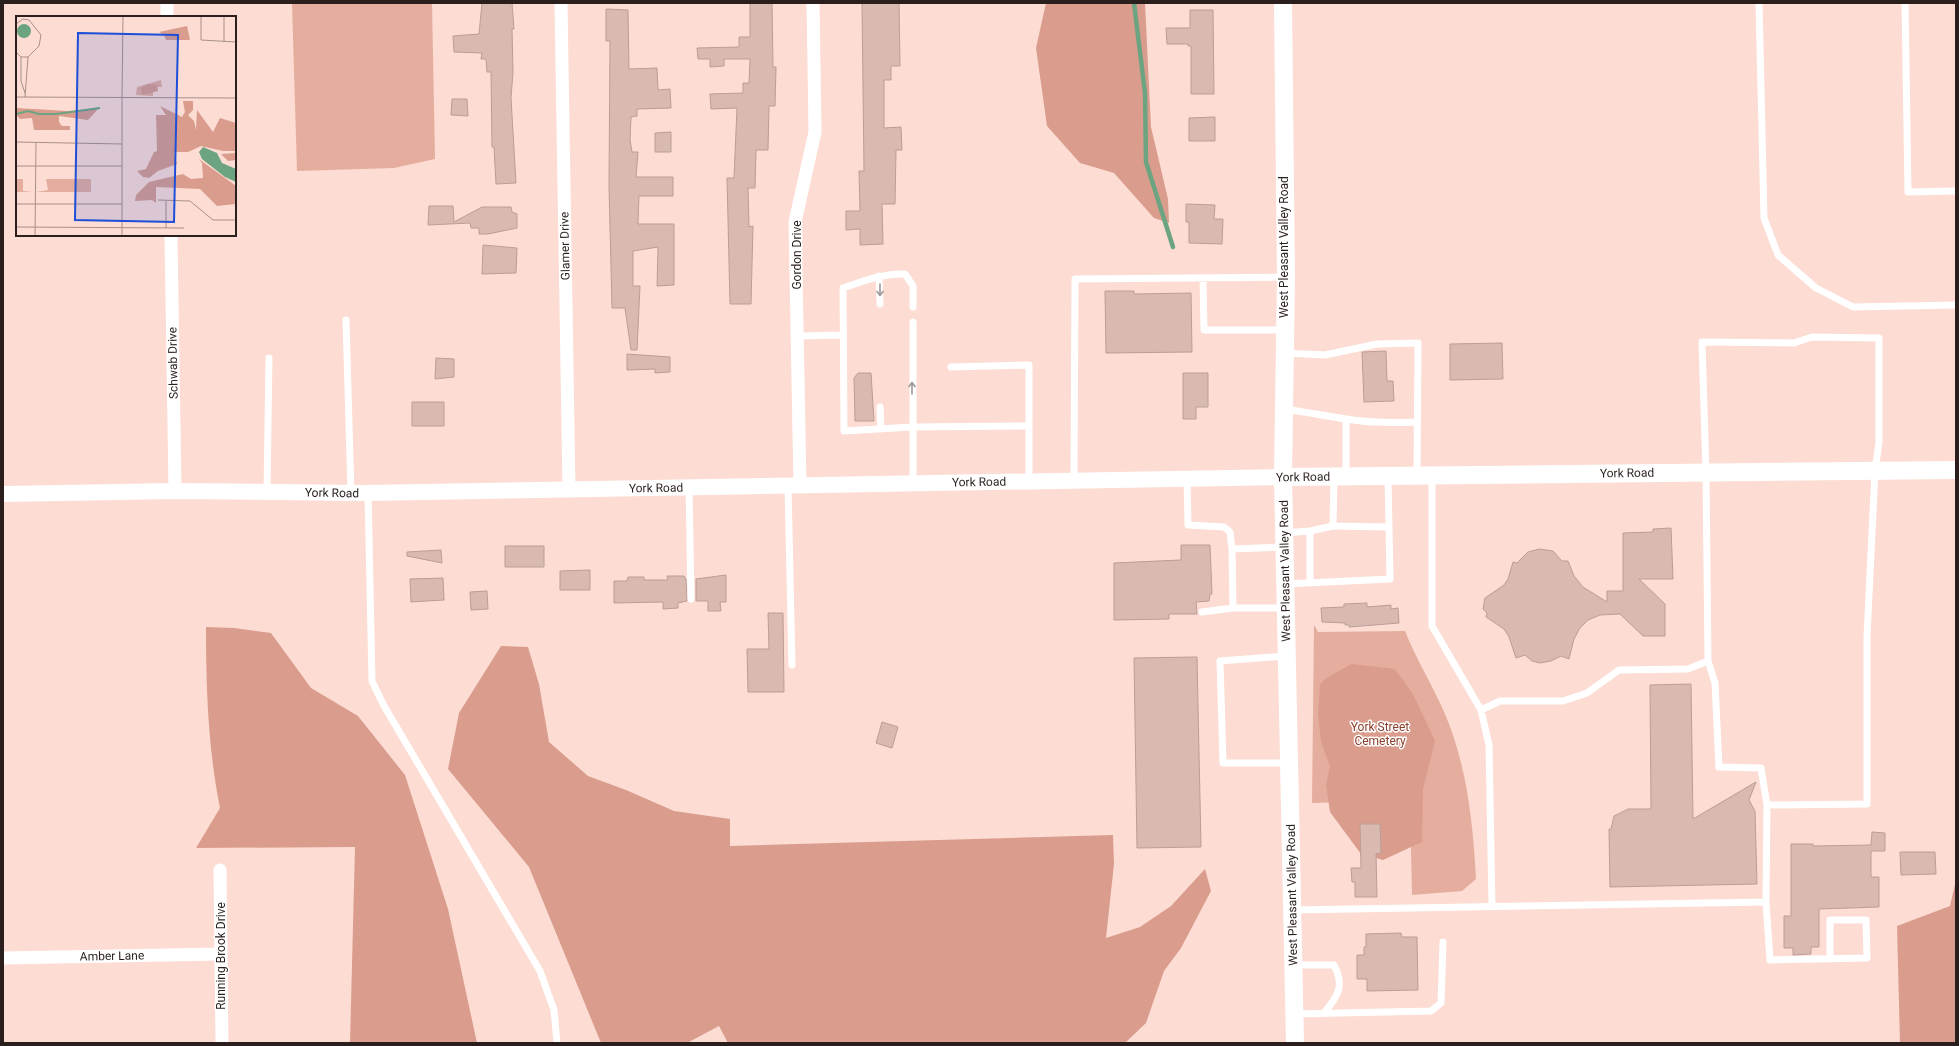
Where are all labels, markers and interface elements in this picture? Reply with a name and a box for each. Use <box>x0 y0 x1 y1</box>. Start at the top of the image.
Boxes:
inset map <box>16 16 236 236</box>
street label: West Pleasant Valley Road <box>1277 176 1291 318</box>
street label: Glamer Drive <box>557 212 573 280</box>
street label: Gordon Drive <box>790 220 804 290</box>
one-way arrow <box>876 283 883 296</box>
street label: Schwab Drive <box>165 327 181 399</box>
one-way arrow <box>908 382 916 395</box>
street label: York Road <box>1600 466 1654 480</box>
street label: York Road <box>1276 470 1330 484</box>
street label: York Road <box>952 475 1006 489</box>
street label: York Road <box>629 481 683 495</box>
street label: York Road <box>305 486 359 500</box>
street label: West Pleasant Valley Road <box>1277 500 1293 642</box>
park label: York Street Cemetery <box>1351 720 1409 748</box>
street label: West Pleasant Valley Road <box>1284 824 1300 966</box>
street label: Running Brook Drive <box>214 902 228 1010</box>
street label: Amber Lane <box>80 948 144 964</box>

